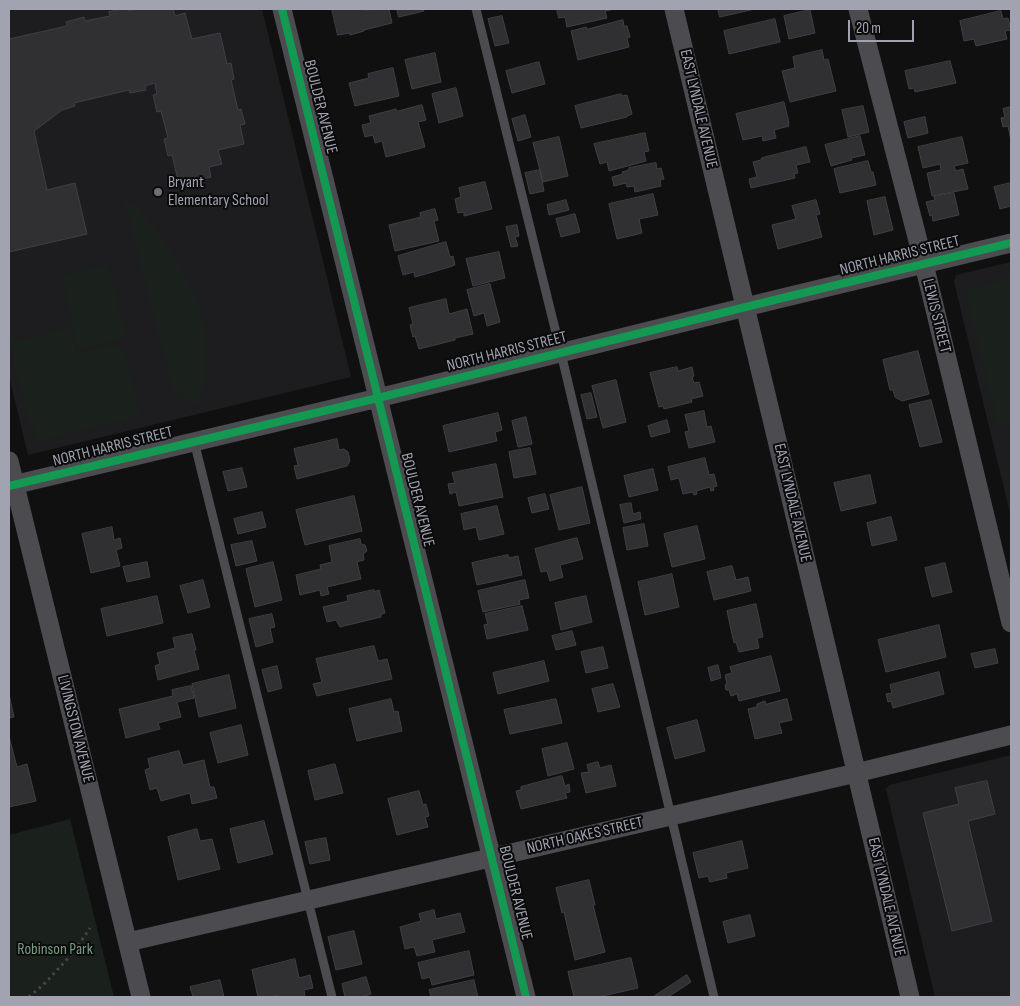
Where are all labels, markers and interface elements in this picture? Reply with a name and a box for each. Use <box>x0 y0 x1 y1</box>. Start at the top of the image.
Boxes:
scale bar <box>850 10 916 42</box>
text: 20 m <box>856 19 881 38</box>
street label: EAST LYNDALE AVENUE <box>675 48 721 170</box>
street label: BOULDER AVENUE <box>299 58 341 156</box>
place label: Bryant Elementary School <box>168 173 268 211</box>
marker: Bryant Elementary School <box>152 186 164 198</box>
street label: NORTH HARRIS STREET <box>838 232 962 280</box>
street label: LEWIS STREET <box>918 277 954 355</box>
street label: NORTH HARRIS STREET <box>445 328 569 376</box>
street label: NORTH HARRIS STREET <box>51 423 175 471</box>
street label: EAST LYNDALE AVENUE <box>769 442 815 564</box>
street label: BOULDER AVENUE <box>396 451 438 549</box>
street label: LIVINGSTON AVENUE <box>52 673 98 785</box>
street label: NORTH OAKES STREET <box>525 813 645 859</box>
street label: EAST LYNDALE AVENUE <box>863 836 909 958</box>
street label: BOULDER AVENUE <box>494 844 536 942</box>
park label: Robinson Park <box>17 940 93 960</box>

